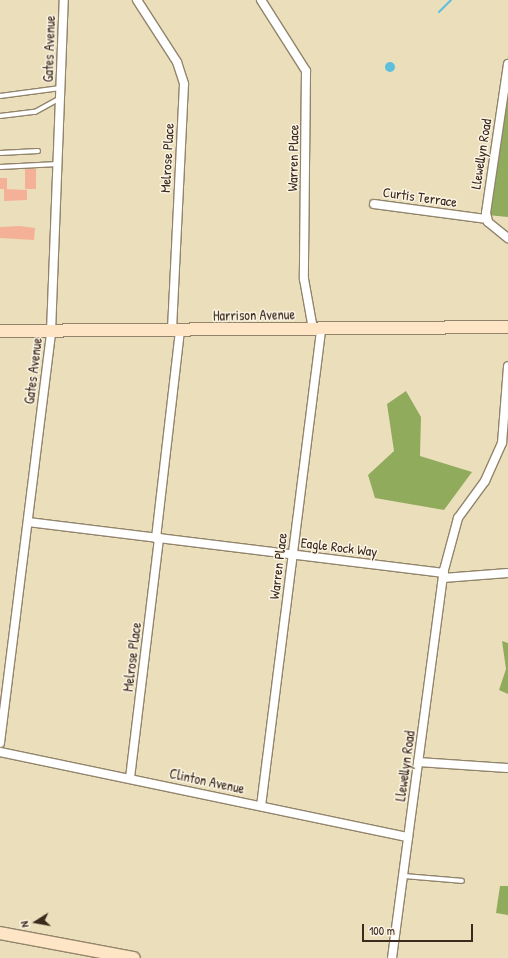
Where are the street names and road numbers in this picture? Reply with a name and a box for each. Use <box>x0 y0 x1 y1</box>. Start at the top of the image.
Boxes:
street label: Gates Avenue <box>39 15 59 83</box>
street label: Llewellyn Road <box>467 118 495 190</box>
street label: Melrose Place <box>157 123 177 193</box>
street label: Warren Place <box>284 124 302 192</box>
street label: Curtis Terrace <box>382 183 458 211</box>
street label: Harrison Avenue <box>213 306 295 324</box>
street label: Gates Avenue <box>21 337 45 405</box>
street label: Warren Place <box>266 532 290 600</box>
street label: Eagle Rock Way <box>300 534 378 560</box>
street label: Melrose Place <box>119 621 145 693</box>
street label: Llewellyn Road <box>392 730 418 802</box>
street label: Clinton Avenue <box>168 765 246 797</box>

